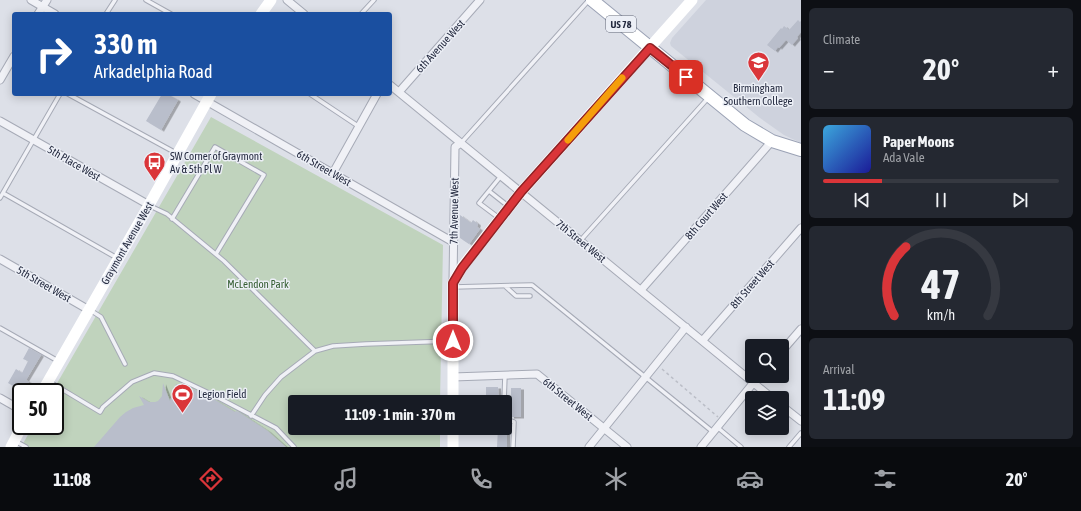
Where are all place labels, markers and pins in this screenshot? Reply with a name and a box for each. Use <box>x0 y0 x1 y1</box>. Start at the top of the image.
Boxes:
school or university icon: Birmingham Southern College <box>745 49 771 82</box>
pin <box>669 60 703 94</box>
place label: Birmingham Southern College <box>723 82 793 107</box>
bus stop icon: SW Corner of Graymont Av & 5th Pl W <box>141 149 167 182</box>
place label: SW Corner of Graymont Av & 5th Pl W <box>170 150 262 175</box>
sports icon: Legion Field <box>170 381 196 414</box>
place label: Legion Field <box>198 388 247 400</box>

